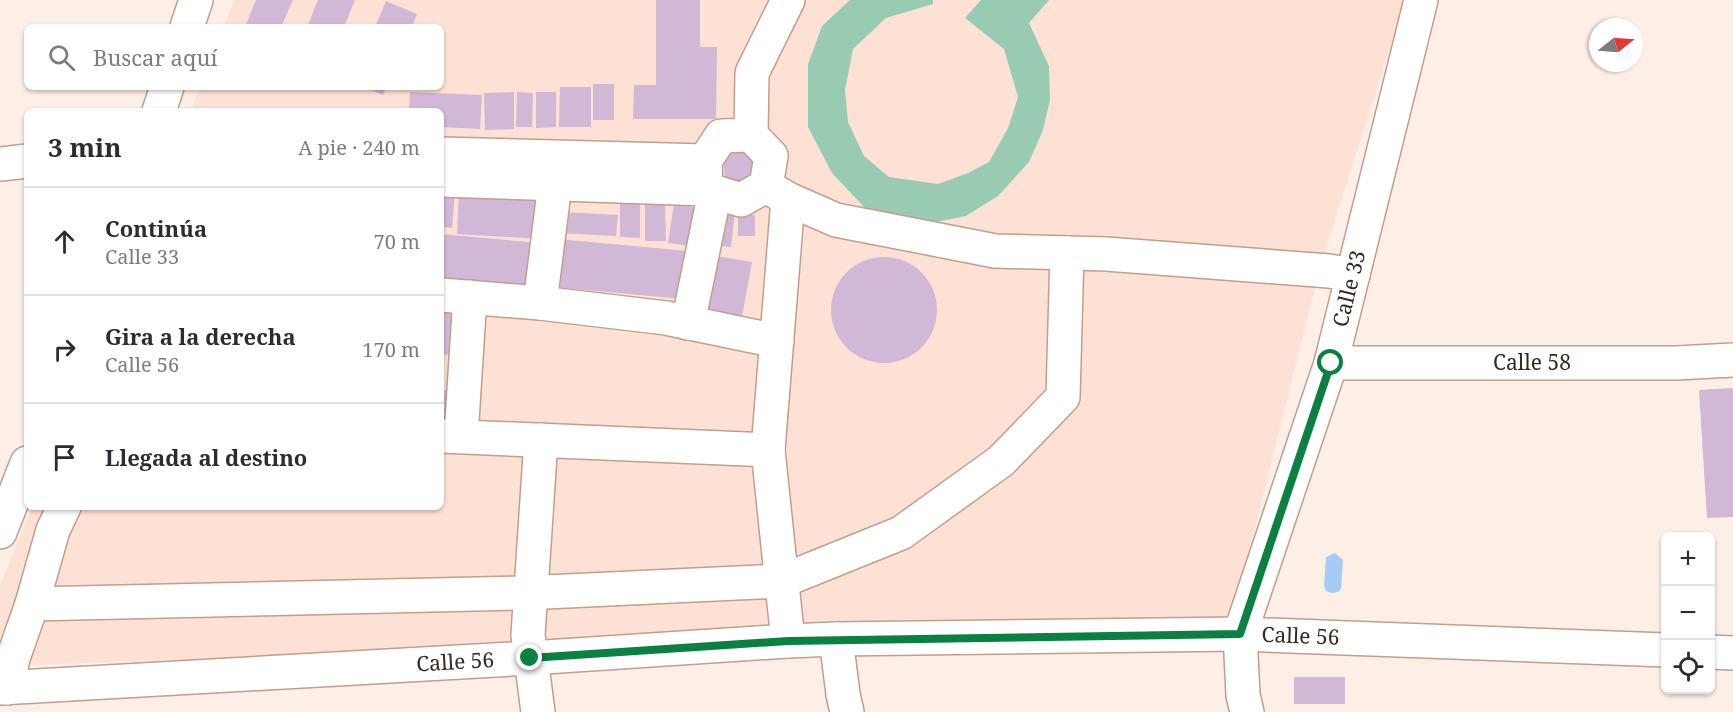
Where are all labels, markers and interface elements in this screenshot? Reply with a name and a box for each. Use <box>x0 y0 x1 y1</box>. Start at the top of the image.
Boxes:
north arrow <box>1589 18 1643 72</box>
search box <box>24 24 444 90</box>
icon: search <box>45 41 78 74</box>
text: Buscar aquí <box>93 42 217 72</box>
text: 3 min <box>48 129 122 165</box>
text: A pie · 240 m <box>298 134 420 161</box>
text: Continúa <box>105 213 207 243</box>
icon: ahead <box>48 225 81 258</box>
text: 70 m <box>374 228 420 255</box>
text: Calle 33 <box>105 243 179 270</box>
street label: Calle 33 <box>1325 247 1371 330</box>
text: Gira a la derecha <box>105 321 296 351</box>
icon: right <box>48 333 81 366</box>
text: 170 m <box>362 336 420 363</box>
street label: Calle 58 <box>1493 348 1571 376</box>
route start <box>1317 349 1343 375</box>
text: Calle 56 <box>105 351 179 378</box>
icon: arrive <box>48 441 81 474</box>
text: Llegada al destino <box>105 442 307 472</box>
map controls <box>1661 532 1715 694</box>
button: + <box>1661 532 1715 586</box>
button: − <box>1661 586 1715 640</box>
street label: Calle 56 <box>1261 620 1340 651</box>
button: locate <box>1661 640 1715 694</box>
route end <box>516 644 542 670</box>
street label: Calle 56 <box>415 645 495 677</box>

